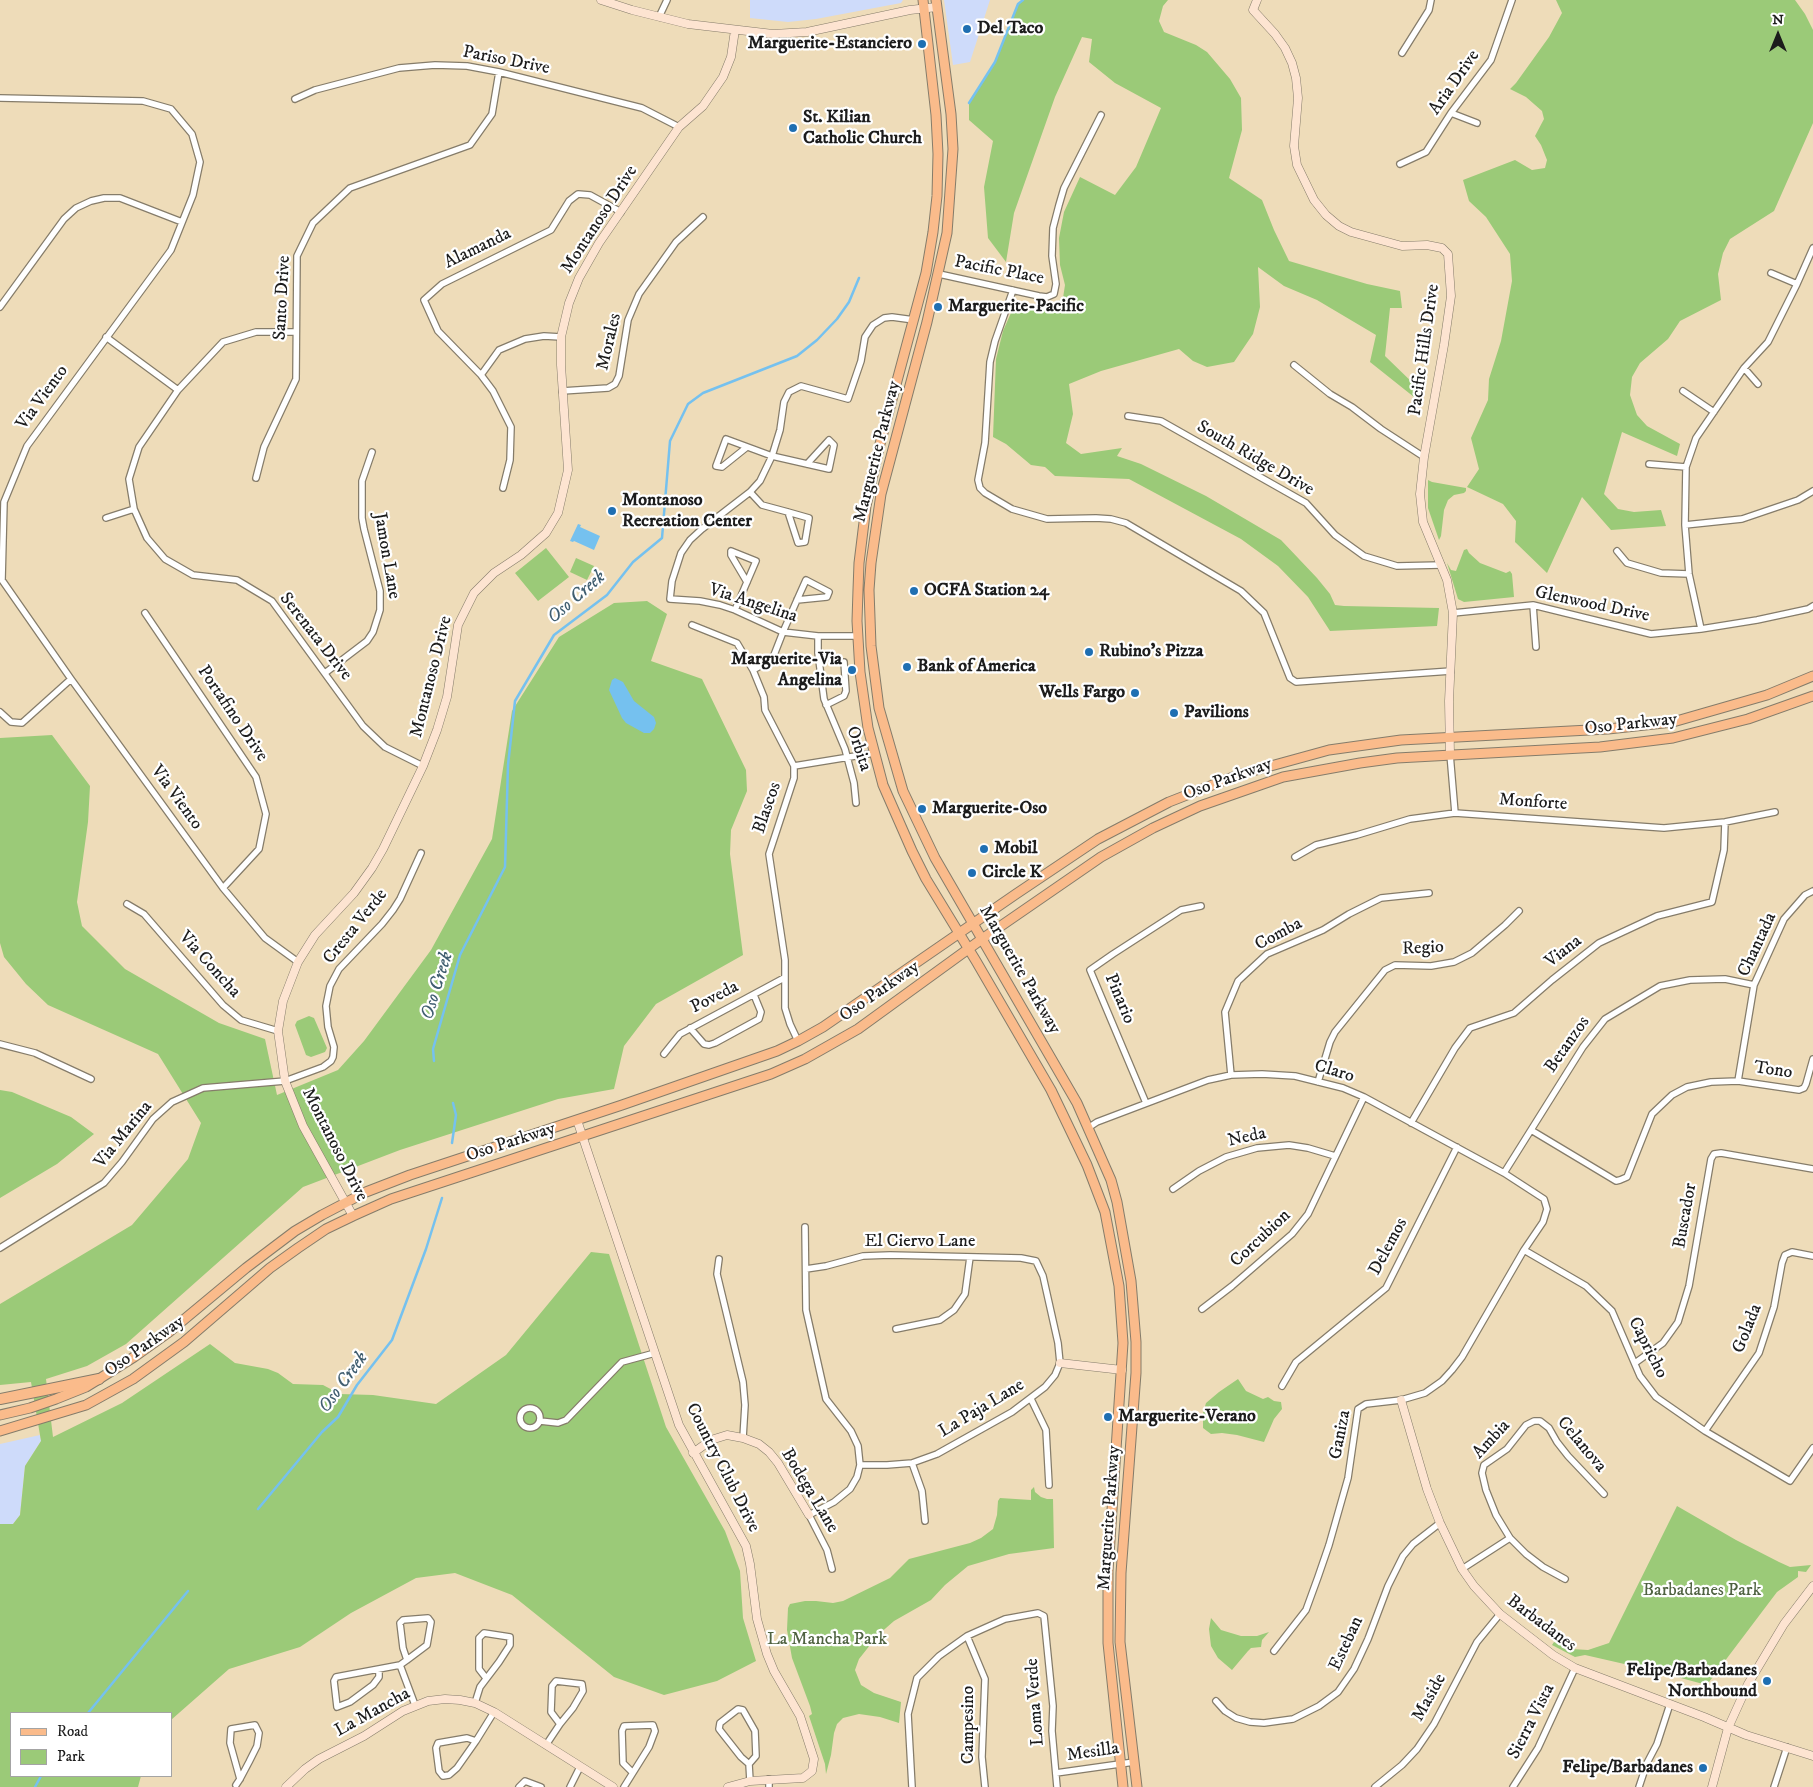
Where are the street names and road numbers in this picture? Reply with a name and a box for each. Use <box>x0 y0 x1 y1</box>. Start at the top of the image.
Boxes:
street label: Pariso Drive <box>461 42 551 80</box>
street label: Aria Drive <box>1425 46 1485 120</box>
street label: Montanoso Drive <box>557 162 643 278</box>
street label: Alamanda <box>441 224 515 274</box>
street label: Pacific Place <box>952 252 1046 290</box>
street label: Santo Drive <box>270 255 296 341</box>
street label: Pacific Hills Drive <box>1405 283 1445 417</box>
street label: Morales <box>593 311 627 373</box>
street label: Via Viento <box>12 361 74 435</box>
street label: Marguerite Parkway <box>850 379 906 525</box>
street label: South Ridge Drive <box>1193 417 1317 501</box>
street label: Jamon Lane <box>368 511 404 601</box>
street label: Via Angelina <box>706 580 800 628</box>
street label: Glenwood Drive <box>1533 582 1651 628</box>
street label: Serenata Drive <box>274 589 356 685</box>
street label: Montanoso Drive <box>406 614 458 740</box>
street label: Portafino Drive <box>192 662 272 766</box>
street label: Oso Parkway <box>1584 709 1678 741</box>
street label: Orbita <box>841 724 875 774</box>
street label: Oso Parkway <box>1181 754 1275 806</box>
street label: Via Viento <box>145 761 207 835</box>
street label: Blascos <box>749 779 787 837</box>
street label: Monforte <box>1498 790 1568 816</box>
street label: Cresta Verde <box>319 885 393 969</box>
street label: Marguerite Parkway <box>973 902 1065 1038</box>
street label: Chantada <box>1734 909 1782 981</box>
street label: Comba <box>1252 914 1306 956</box>
street label: Via Concha <box>173 927 245 1003</box>
street label: Viana <box>1541 931 1587 973</box>
street label: Regio <box>1402 937 1444 961</box>
street label: Oso Parkway <box>836 957 924 1027</box>
street label: Pinario <box>1099 971 1139 1027</box>
street label: Poveda <box>687 977 743 1019</box>
street label: Betanzos <box>1541 1012 1595 1078</box>
street label: Claro <box>1311 1056 1357 1088</box>
street label: Tono <box>1752 1058 1794 1084</box>
street label: Montanoso Drive <box>296 1085 372 1205</box>
street label: Via Marina <box>90 1097 158 1173</box>
street label: Oso Parkway <box>464 1118 558 1168</box>
street label: Neda <box>1226 1123 1268 1153</box>
street label: Buscador <box>1670 1182 1702 1250</box>
street label: Corcubion <box>1226 1206 1296 1272</box>
street label: Delemos <box>1365 1215 1413 1279</box>
street label: El Ciervo Lane <box>865 1231 975 1253</box>
street label: Golada <box>1728 1301 1768 1357</box>
street label: Oso Parkway <box>101 1312 189 1382</box>
street label: Capricho <box>1622 1314 1672 1382</box>
street label: La Paja Lane <box>935 1375 1029 1443</box>
street label: Country Club Drive <box>680 1400 764 1536</box>
street label: Ganiza <box>1326 1409 1356 1461</box>
street label: Celanova <box>1551 1413 1611 1477</box>
street label: Ambia <box>1469 1416 1515 1464</box>
street label: Bodega Lane <box>775 1445 843 1537</box>
street label: Marguerite Parkway <box>1094 1445 1126 1591</box>
street label: Barbadanes <box>1502 1591 1580 1657</box>
street label: Esteban <box>1325 1613 1369 1675</box>
street label: Loma Verde <box>1022 1657 1050 1747</box>
street label: Maside <box>1408 1670 1452 1726</box>
street label: Sierra Vista <box>1504 1681 1560 1763</box>
street label: La Mancha <box>332 1683 414 1743</box>
street label: Campesino <box>958 1686 980 1764</box>
street label: Mesilla <box>1065 1739 1121 1767</box>

